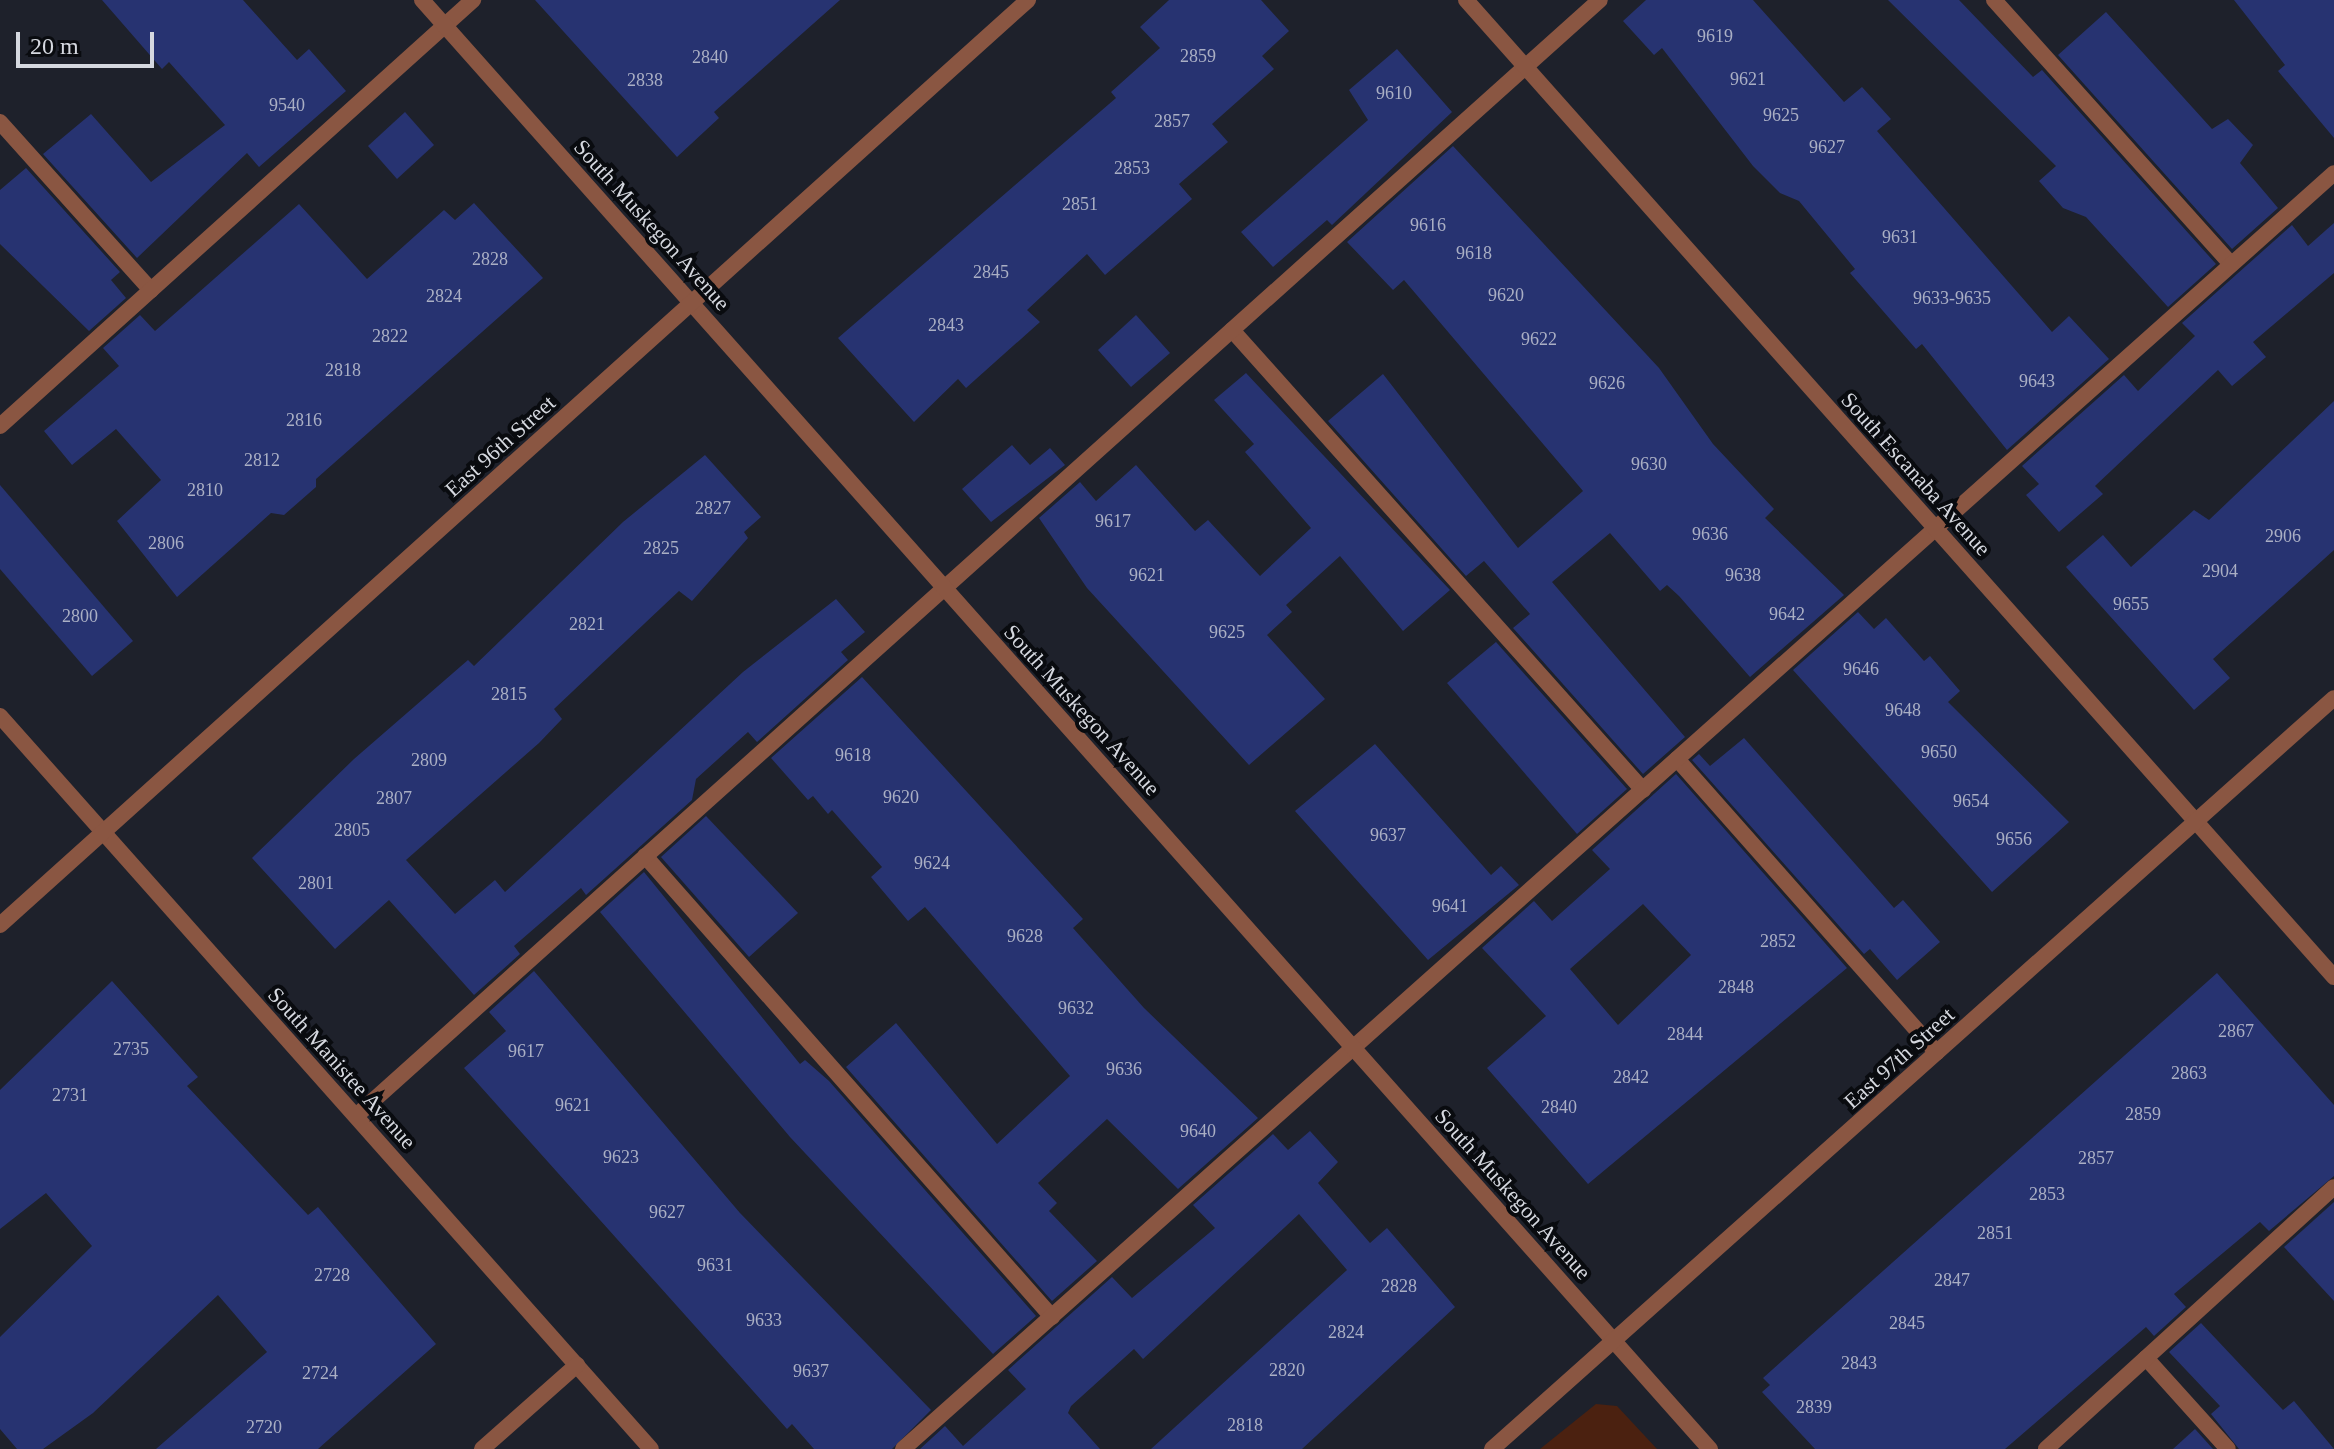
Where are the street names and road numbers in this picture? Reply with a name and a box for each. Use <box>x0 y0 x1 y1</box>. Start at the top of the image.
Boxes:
street label: South Muskegon Avenue <box>568 134 736 316</box>
street label: South Escanaba Avenue <box>1835 386 1997 562</box>
street label: East 96th Street <box>439 390 561 502</box>
street label: South Muskegon Avenue <box>998 619 1166 801</box>
street label: South Manistee Avenue <box>262 981 422 1155</box>
street label: East 97th Street <box>1838 1002 1960 1114</box>
street label: South Muskegon Avenue <box>1429 1103 1597 1285</box>

